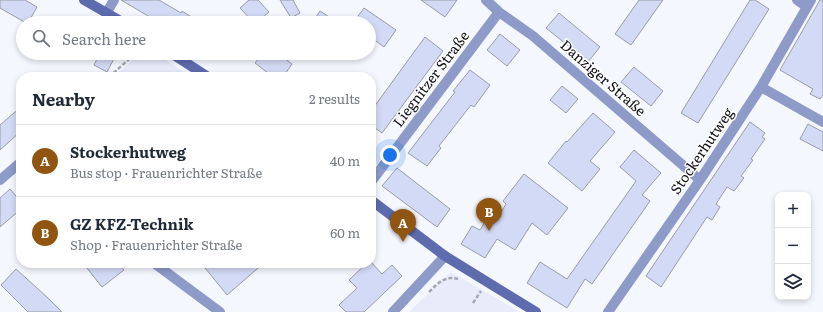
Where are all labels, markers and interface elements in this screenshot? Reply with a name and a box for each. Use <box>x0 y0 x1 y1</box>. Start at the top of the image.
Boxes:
search box <box>16 16 376 60</box>
street label: Liegnitzer Straße <box>387 26 473 131</box>
icon: search <box>30 27 52 49</box>
text: Search here <box>62 27 146 50</box>
street label: Danziger Straße <box>557 34 651 120</box>
text: Nearby <box>32 86 95 111</box>
text: 2 results <box>309 89 360 108</box>
street label: Stockerhutweg <box>665 103 738 198</box>
text: Stockerhutweg <box>70 140 186 163</box>
your location <box>380 145 400 165</box>
text: A <box>40 151 50 170</box>
text: 40 m <box>330 151 360 170</box>
text: Bus stop · Frauenrichter Straße <box>70 163 262 182</box>
map controls <box>775 192 811 300</box>
button: + <box>775 192 811 228</box>
pin: B <box>476 198 502 231</box>
pin: A <box>390 209 416 242</box>
text: GZ KFZ-Technik <box>70 212 193 235</box>
text: B <box>41 223 49 242</box>
text: 60 m <box>330 223 360 242</box>
button: − <box>775 228 811 264</box>
text: Shop · Frauenrichter Straße <box>70 235 242 254</box>
button: layers <box>775 264 811 300</box>

